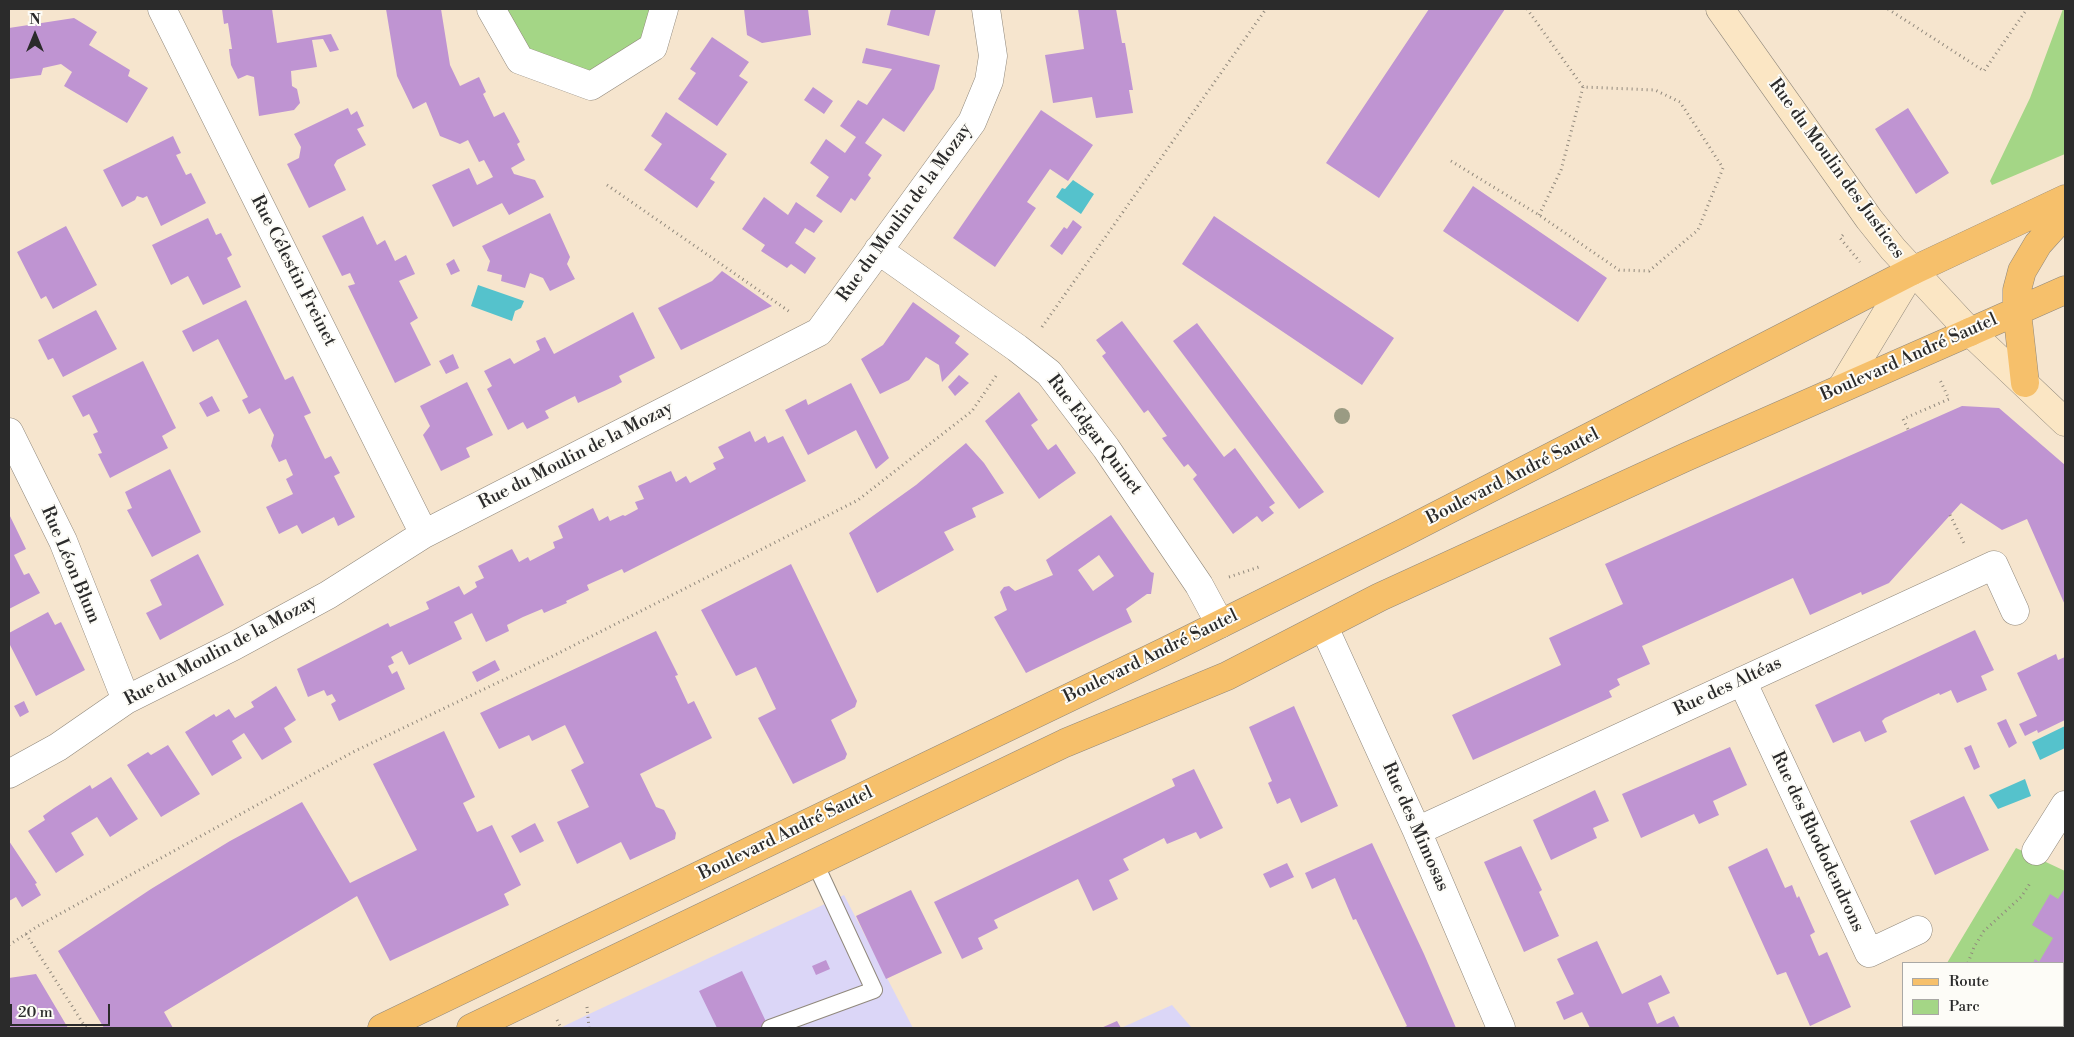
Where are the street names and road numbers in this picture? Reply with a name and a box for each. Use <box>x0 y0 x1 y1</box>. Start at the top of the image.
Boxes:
street label: Rue du Moulin des Justices <box>1764 75 1908 263</box>
street label: Rue du Moulin de la Mozay <box>833 120 977 306</box>
street label: Rue Célestin Freinet <box>246 192 340 350</box>
street label: Boulevard André Sautel <box>1817 309 2001 407</box>
street label: Rue Edgar Quinet <box>1042 371 1146 499</box>
street label: Rue du Moulin de la Mozay <box>475 398 677 514</box>
street label: Boulevard André Sautel <box>1423 424 1603 530</box>
street label: Rue Léon Blum <box>36 503 104 627</box>
street label: Rue du Moulin de la Mozay <box>121 591 321 711</box>
street label: Boulevard André Sautel <box>1060 605 1242 709</box>
street label: Rue des Altéas <box>1671 653 1785 721</box>
street label: Rue des Rhododendrons <box>1766 748 1868 936</box>
street label: Rue des Mimosas <box>1377 759 1453 895</box>
street label: Boulevard André Sautel <box>695 782 877 886</box>

